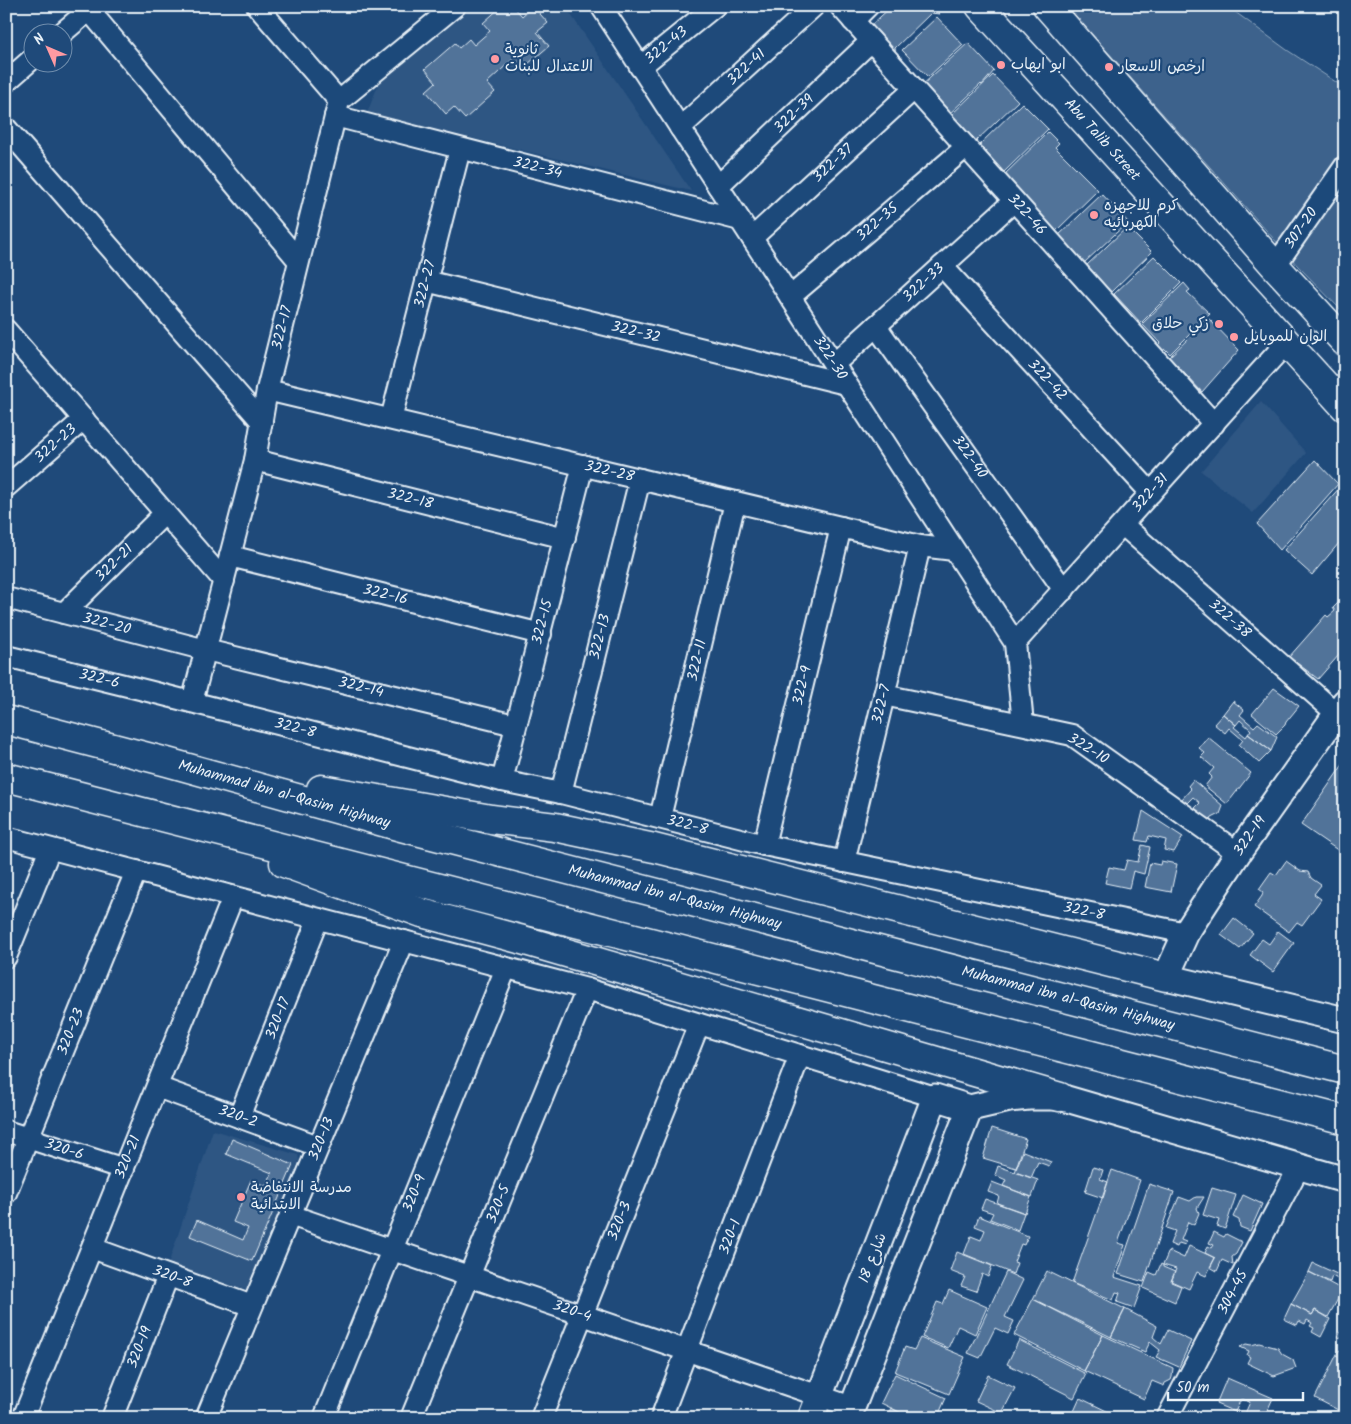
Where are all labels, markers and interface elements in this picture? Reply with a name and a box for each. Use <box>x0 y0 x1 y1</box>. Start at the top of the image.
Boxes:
street label: 322-43 <box>640 20 694 71</box>
north arrow <box>22 22 72 72</box>
text: N <box>29 28 51 50</box>
place label: ثانوية الاعتدال للبنات <box>505 38 593 79</box>
street label: 322-41 <box>722 43 772 92</box>
marker: ثانوية الاعتدال للبنات <box>489 53 501 65</box>
place label: ابو ايهاب <box>1011 53 1066 77</box>
place label: ارخص الاسعار <box>1118 55 1205 79</box>
marker: ابو ايهاب <box>995 59 1007 71</box>
marker: ارخص الاسعار <box>1103 61 1115 73</box>
street label: 322-39 <box>768 88 821 139</box>
street label: Abu Talib Street <box>1058 93 1146 187</box>
street label: 322-37 <box>807 138 860 189</box>
street label: 322-34 <box>510 150 565 186</box>
street label: 322-46 <box>1001 188 1052 241</box>
place label: كرم للاجهزه الكهربائيه <box>1104 194 1178 235</box>
street label: 322-35 <box>851 197 905 248</box>
street label: 307-20 <box>1278 202 1325 254</box>
marker: كرم للاجهزه الكهربائيه <box>1088 209 1100 221</box>
street label: 322-27 <box>408 257 443 311</box>
street label: 322-33 <box>897 257 951 308</box>
street label: 322-17 <box>265 302 300 352</box>
place label: زكي حلاق <box>1152 312 1209 336</box>
street label: 322-32 <box>609 315 663 350</box>
marker: زكي حلاق <box>1213 318 1225 330</box>
place label: الوان للموبايل <box>1244 325 1327 349</box>
street label: 322-30 <box>806 331 854 386</box>
marker: الوان للموبايل <box>1228 331 1240 343</box>
street label: 322-42 <box>1021 354 1073 407</box>
street label: 322-23 <box>29 418 83 469</box>
street label: 322-40 <box>945 430 994 484</box>
street label: 322-28 <box>582 454 638 490</box>
street label: 322-31 <box>1126 468 1175 518</box>
street label: 322-18 <box>385 482 437 517</box>
street label: 322-21 <box>90 538 140 588</box>
street label: 322-16 <box>360 578 410 612</box>
street label: 322-38 <box>1203 593 1257 645</box>
street label: 322-15 <box>525 596 560 647</box>
street label: 322-20 <box>80 606 134 642</box>
street label: 322-13 <box>583 611 618 662</box>
street label: 322-11 <box>681 637 714 684</box>
street label: 322-6 <box>76 662 122 696</box>
street label: 322-9 <box>786 663 819 708</box>
street label: 322-14 <box>336 671 386 705</box>
street label: 322-7 <box>866 681 898 727</box>
street label: 322-8 <box>272 712 319 745</box>
street label: 322-10 <box>1063 727 1114 771</box>
street label: Muhammad ibn al-Qasim Highway <box>175 754 394 836</box>
street label: 322-8 <box>664 809 711 842</box>
street label: 322-19 <box>1227 810 1273 861</box>
street label: Muhammad ibn al-Qasim Highway <box>566 859 785 937</box>
street label: 322-8 <box>1061 896 1108 928</box>
street label: Muhammad ibn al-Qasim Highway <box>959 960 1178 1038</box>
street label: 320-17 <box>259 993 298 1043</box>
street label: 320-23 <box>51 1004 92 1059</box>
street label: 320-2 <box>215 1098 261 1135</box>
street label: 320-13 <box>302 1113 342 1164</box>
street label: 320-6 <box>41 1132 87 1167</box>
street label: 320-21 <box>108 1132 148 1183</box>
street label: 320-9 <box>396 1170 433 1216</box>
place label: مدرسة الانتفاضة الابتدائية <box>251 1176 352 1217</box>
street label: 320-5 <box>480 1180 518 1227</box>
marker: مدرسة الانتفاضة الابتدائية <box>235 1191 247 1203</box>
street label: 320-3 <box>601 1198 639 1244</box>
street label: 320-1 <box>713 1215 748 1258</box>
street label: شارع 18 <box>852 1229 894 1287</box>
street label: 320-8 <box>149 1259 196 1296</box>
street label: 304-45 <box>1211 1265 1255 1319</box>
street label: 320-4 <box>549 1294 595 1329</box>
street label: 320-19 <box>121 1322 159 1372</box>
scale bar <box>1168 1369 1304 1401</box>
text: 50 m <box>1176 1376 1210 1400</box>

